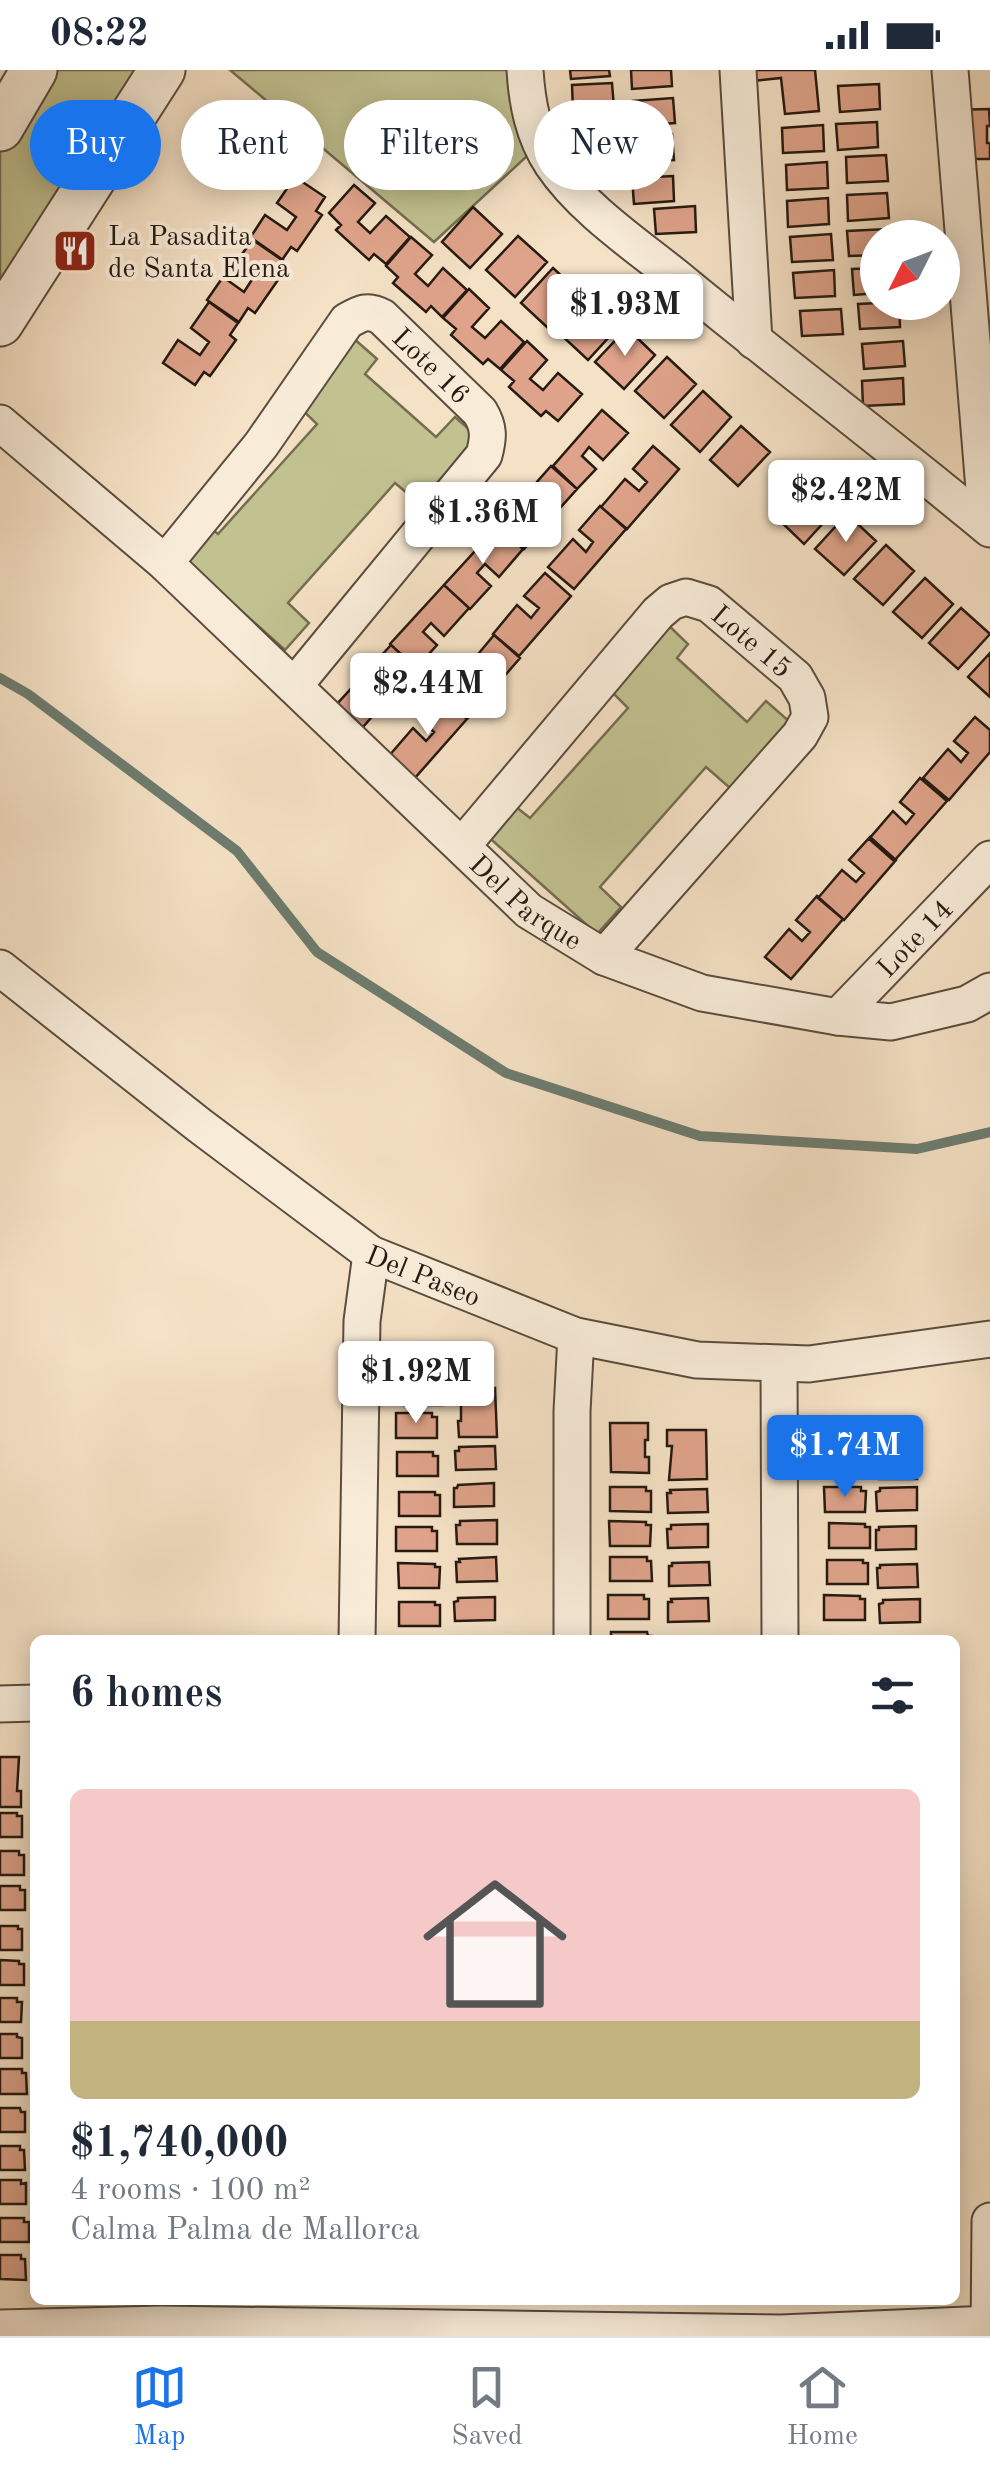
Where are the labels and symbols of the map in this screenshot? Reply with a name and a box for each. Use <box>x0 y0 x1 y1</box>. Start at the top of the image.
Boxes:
north arrow <box>860 220 960 320</box>
place label: La Pasadita de Santa Elena <box>108 224 290 284</box>
restaurant icon: La Pasadita de Santa Elena <box>52 228 98 274</box>
pin: $1.93M <box>544 274 706 359</box>
street label: Lote 16 <box>386 324 474 411</box>
pin: $2.42M <box>765 460 927 545</box>
pin: $1.36M <box>402 482 564 567</box>
street label: Lote 15 <box>705 601 796 685</box>
pin: $2.44M <box>347 653 509 738</box>
street label: Del Parque <box>463 851 586 957</box>
street label: Lote 14 <box>873 896 960 984</box>
street label: Del Paseo <box>361 1242 484 1313</box>
pin: $1.92M <box>335 1341 497 1426</box>
pin: $1.74M <box>764 1415 926 1500</box>

